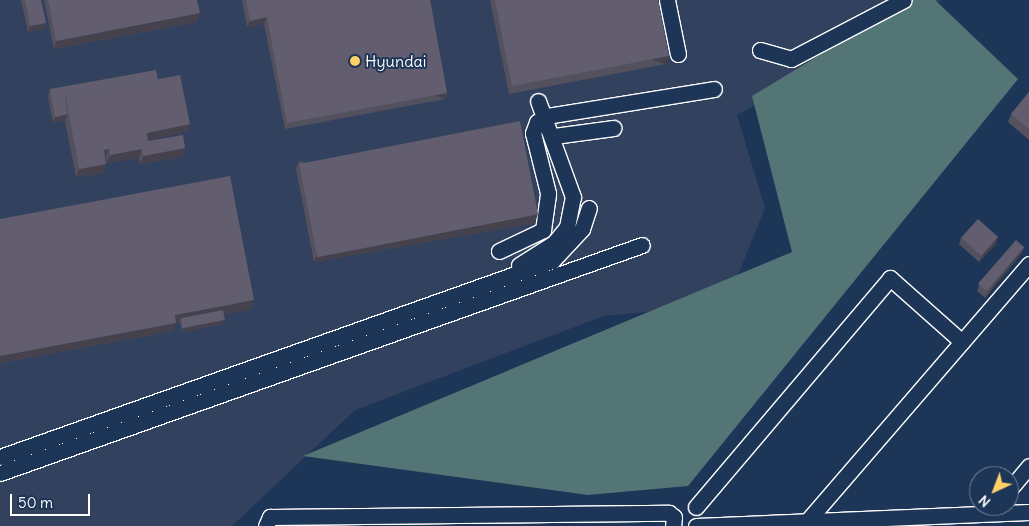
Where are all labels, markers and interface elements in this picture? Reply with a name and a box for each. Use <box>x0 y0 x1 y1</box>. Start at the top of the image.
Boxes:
place label: Hyundai <box>365 51 426 71</box>
marker: Hyundai <box>349 55 361 67</box>
north arrow <box>969 466 1019 516</box>
scale bar <box>12 484 92 516</box>
text: N <box>975 491 994 511</box>
text: 50 m <box>18 493 53 512</box>

